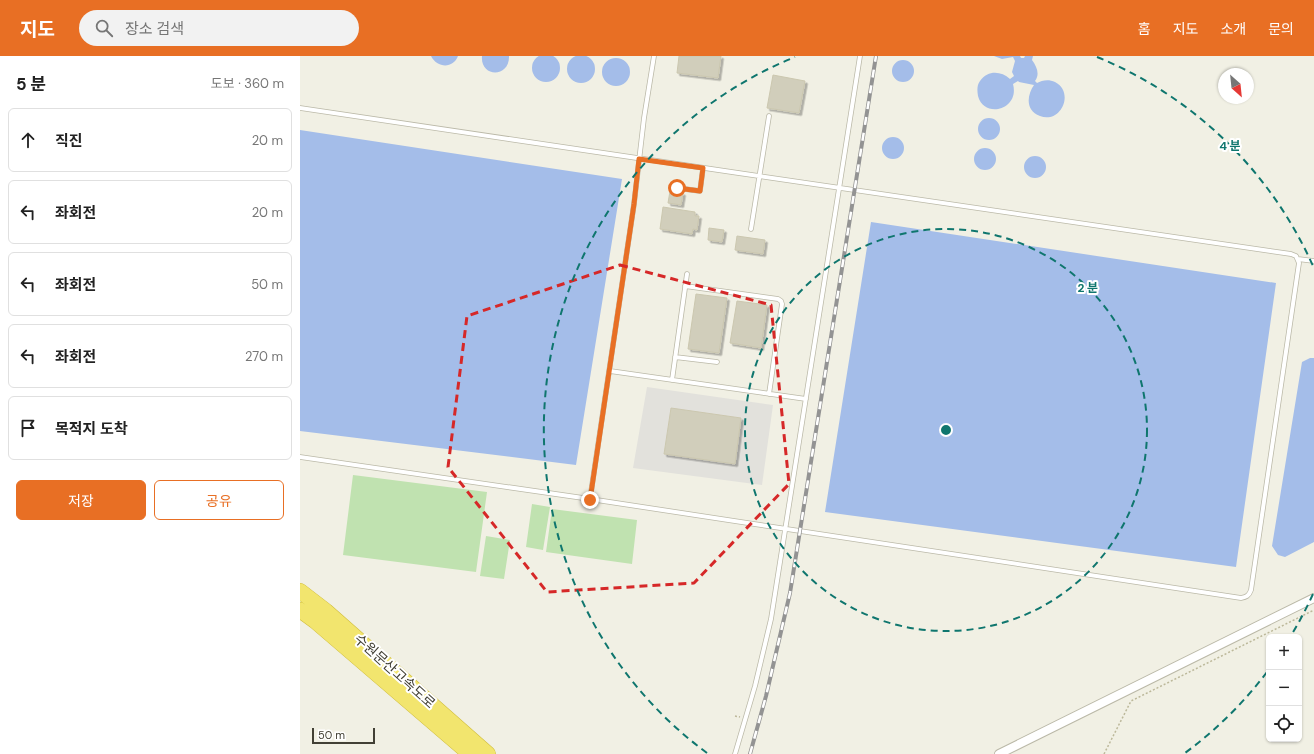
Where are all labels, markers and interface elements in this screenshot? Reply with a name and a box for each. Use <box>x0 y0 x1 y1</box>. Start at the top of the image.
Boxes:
search box <box>79 10 359 46</box>
text: 지도 <box>20 17 55 42</box>
icon: search <box>93 17 115 39</box>
text: 장소 검색 <box>125 19 184 39</box>
text: 홈 <box>1138 20 1151 38</box>
text: 지도 <box>1173 20 1198 38</box>
text: 소개 <box>1220 20 1246 38</box>
text: 문의 <box>1268 20 1294 38</box>
north arrow <box>1218 68 1254 104</box>
text: 5 분 <box>16 73 46 95</box>
text: 도보 · 360 m <box>211 75 284 92</box>
icon: ahead <box>17 129 39 151</box>
text: 직진 <box>55 131 83 151</box>
text: 20 m <box>252 132 283 149</box>
text: 4 분 <box>1219 138 1241 154</box>
route start <box>668 179 686 197</box>
icon: left <box>17 201 39 223</box>
text: 좌회전 <box>55 203 96 223</box>
text: 20 m <box>252 204 283 221</box>
icon: left <box>17 273 39 295</box>
text: 좌회전 <box>55 275 96 295</box>
text: 50 m <box>251 276 283 293</box>
text: 2 분 <box>1078 280 1098 296</box>
icon: left <box>17 345 39 367</box>
text: 좌회전 <box>55 347 96 367</box>
text: 270 m <box>245 348 283 365</box>
icon: arrive <box>17 417 39 439</box>
text: 목적지 도착 <box>55 419 128 439</box>
centre of rings <box>939 423 953 437</box>
button: 저장 <box>16 480 146 520</box>
button: 공유 <box>154 480 284 520</box>
route end <box>581 491 599 509</box>
street label: 수원문산고속도로 <box>351 630 439 712</box>
map controls <box>1266 634 1302 742</box>
button: + <box>1266 634 1302 670</box>
button: − <box>1266 670 1302 706</box>
button: locate <box>1266 706 1302 742</box>
scale bar <box>312 726 375 745</box>
text: 50 m <box>318 728 345 742</box>

